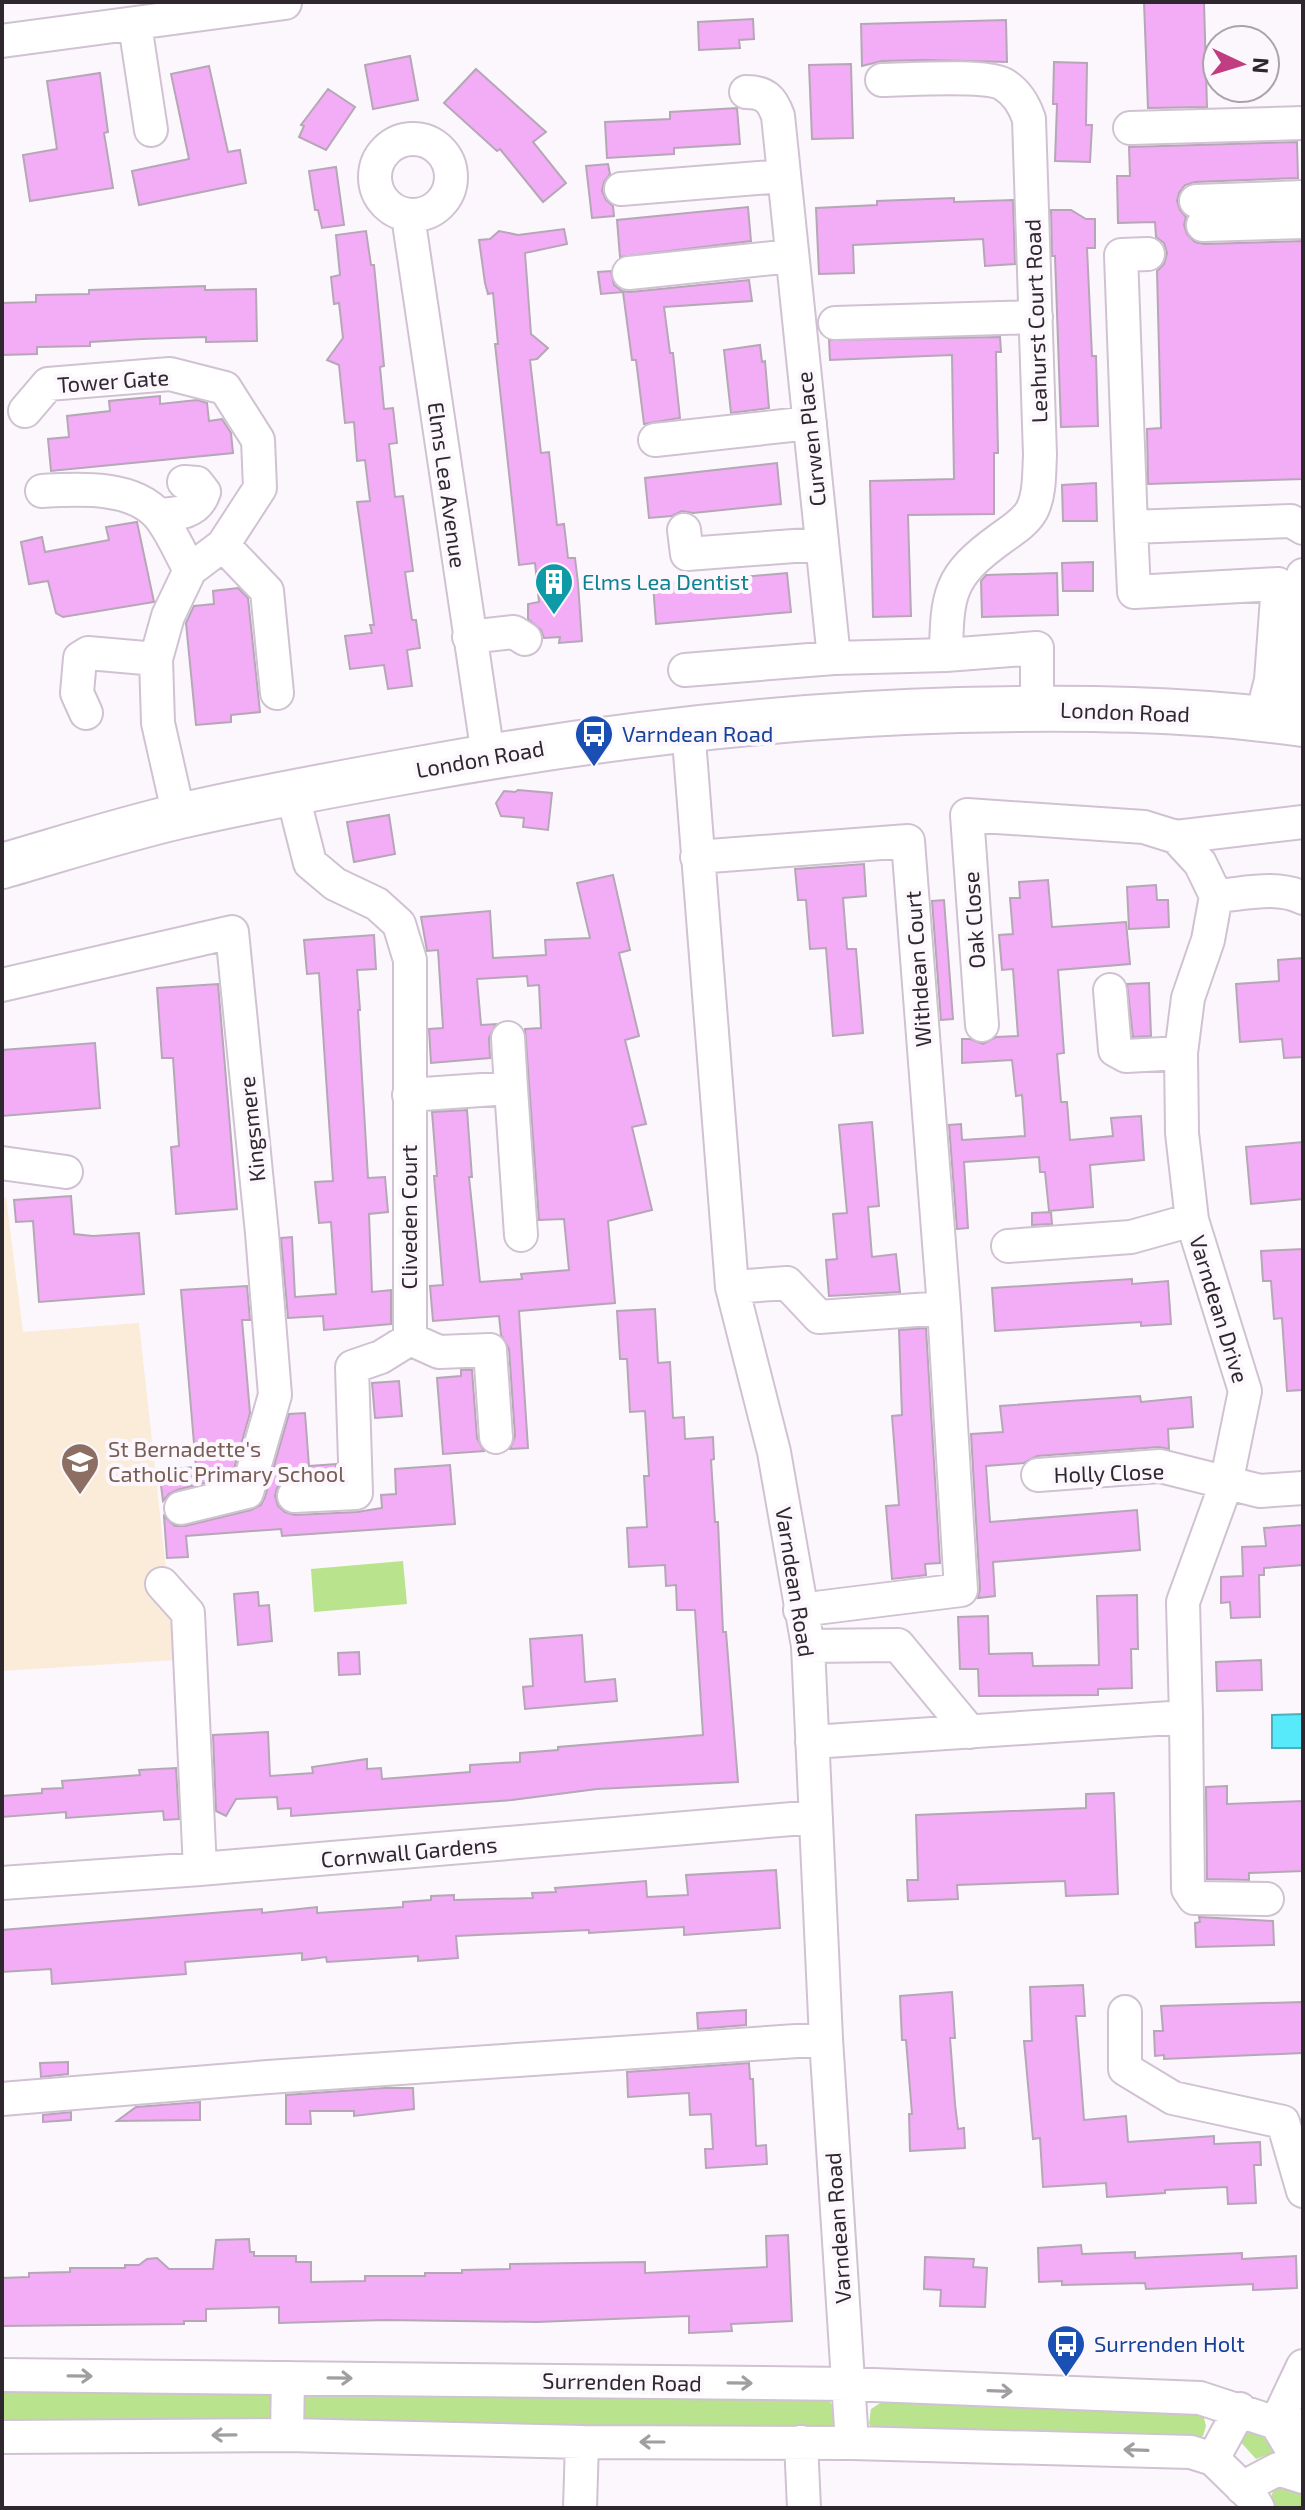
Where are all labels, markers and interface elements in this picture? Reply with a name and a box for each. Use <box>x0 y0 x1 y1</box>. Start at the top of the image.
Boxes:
north arrow <box>1201 24 1281 104</box>
text: N <box>1248 57 1275 74</box>
street label: Leahurst Court Road <box>1018 219 1052 423</box>
street label: Tower Gate <box>56 363 170 397</box>
street label: Curwen Place <box>790 370 830 508</box>
street label: Elms Lea Avenue <box>423 400 473 570</box>
building icon: Elms Lea Dentist <box>533 561 575 616</box>
place label: Elms Lea Dentist <box>582 568 749 594</box>
street label: London Road <box>1060 696 1190 726</box>
bus stop icon: Varndean Road <box>573 713 615 768</box>
place label: Varndean Road <box>622 720 773 746</box>
street label: London Road <box>414 734 546 782</box>
street label: Oak Close <box>957 871 989 969</box>
street label: Withdean Court <box>899 890 935 1048</box>
street label: Kingsmere <box>233 1075 269 1183</box>
street label: Cliveden Court <box>395 1145 421 1289</box>
street label: Varndean Drive <box>1185 1232 1255 1386</box>
place label: St Bernadette's Catholic Primary School <box>108 1435 345 1486</box>
school or university icon: St Bernadette's Catholic Primary School <box>59 1441 101 1496</box>
street label: Holly Close <box>1053 1457 1165 1487</box>
street label: Varndean Road <box>771 1505 821 1659</box>
street label: Cornwall Gardens <box>320 1830 498 1872</box>
street label: Varndean Road <box>819 2152 855 2304</box>
bus stop icon: Surrenden Holt <box>1045 2323 1087 2378</box>
place label: Surrenden Holt <box>1094 2330 1245 2356</box>
street label: Surrenden Road <box>542 2367 702 2395</box>
one-way arrow <box>66 2368 93 2384</box>
one-way arrow <box>326 2370 353 2386</box>
one-way arrow <box>726 2375 753 2391</box>
one-way arrow <box>986 2383 1013 2398</box>
one-way arrow <box>211 2427 238 2443</box>
one-way arrow <box>639 2434 666 2450</box>
one-way arrow <box>1123 2442 1150 2457</box>

